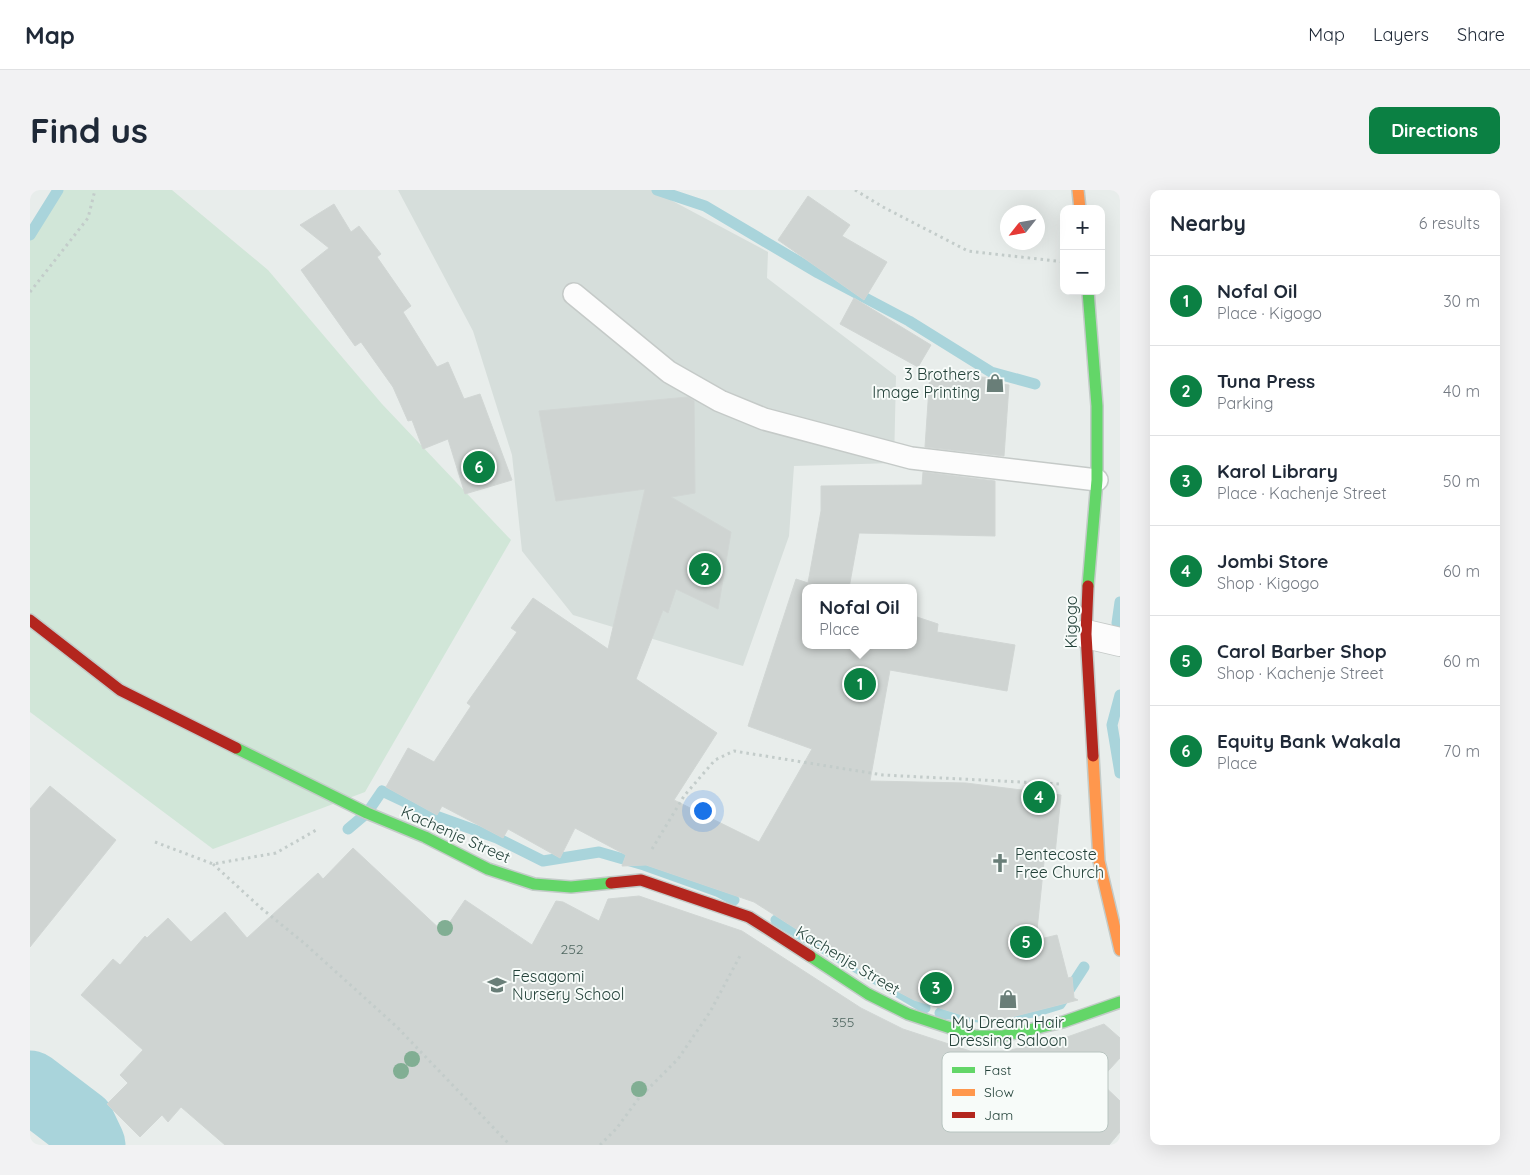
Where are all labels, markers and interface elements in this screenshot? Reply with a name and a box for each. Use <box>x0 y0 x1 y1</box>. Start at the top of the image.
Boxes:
text: Map <box>25 20 75 50</box>
text: Map <box>1308 23 1345 46</box>
text: Layers <box>1373 23 1429 46</box>
text: Share <box>1457 23 1505 46</box>
button: Directions <box>1369 107 1500 154</box>
text: Find us <box>30 108 148 152</box>
north arrow <box>1000 205 1045 250</box>
map controls <box>1060 205 1105 295</box>
button: + <box>1060 205 1105 250</box>
text: Nearby <box>1170 210 1246 236</box>
text: 6 results <box>1419 213 1480 233</box>
button: − <box>1060 250 1105 295</box>
text: Nofal Oil <box>1217 279 1298 303</box>
text: 1 <box>1183 291 1189 311</box>
text: 30 m <box>1443 291 1480 311</box>
text: Place · Kigogo <box>1217 303 1322 323</box>
place label: 3 Brothers Image Printing <box>872 364 980 402</box>
text: Tuna Press <box>1217 369 1315 393</box>
shop icon: 3 Brothers Image Printing <box>984 372 1006 394</box>
text: 2 <box>1181 381 1191 401</box>
text: 40 m <box>1443 381 1480 401</box>
text: Parking <box>1217 393 1274 413</box>
pin: 6 <box>463 448 495 486</box>
text: Karol Library <box>1217 459 1338 483</box>
text: 3 <box>1182 471 1190 491</box>
text: 50 m <box>1443 471 1480 491</box>
text: Place · Kachenje Street <box>1217 483 1387 503</box>
text: Jombi Store <box>1217 549 1329 573</box>
pin: 2 <box>689 550 721 588</box>
text: 4 <box>1181 561 1191 581</box>
text: 60 m <box>1443 561 1480 581</box>
text: Shop · Kigogo <box>1217 573 1319 593</box>
popup <box>802 584 917 649</box>
text: Nofal Oil <box>819 595 900 619</box>
street label: Kigogo <box>1061 596 1081 648</box>
text: Place <box>819 619 859 639</box>
text: Carol Barber Shop <box>1217 639 1387 663</box>
text: 5 <box>1181 651 1191 671</box>
text: 60 m <box>1443 651 1480 671</box>
text: Shop · Kachenje Street <box>1217 663 1384 683</box>
pin: 1 <box>844 665 876 703</box>
text: Equity Bank Wakala <box>1217 729 1401 753</box>
text: 6 <box>1182 741 1190 761</box>
text: 70 m <box>1443 741 1480 761</box>
text: Place <box>1217 753 1257 773</box>
pin: 4 <box>1023 778 1055 816</box>
your location <box>690 798 716 824</box>
street label: Kachenje Street <box>398 801 514 867</box>
place label: Pentecoste Free Church <box>1015 844 1104 882</box>
church icon: Pentecoste Free Church <box>989 852 1011 874</box>
street label: Kachenje Street <box>792 921 904 999</box>
pin: 5 <box>1010 923 1042 961</box>
house number: 252 <box>560 940 584 958</box>
place label: Fesagomi Nursery School <box>512 966 624 1004</box>
pin: 3 <box>920 969 952 1007</box>
school or university icon: Fesagomi Nursery School <box>486 974 508 996</box>
shop icon: My Dream Hair Dressing Saloon <box>997 988 1019 1010</box>
place label: My Dream Hair Dressing Saloon <box>948 1012 1068 1050</box>
house number: 355 <box>832 1013 854 1031</box>
legend <box>942 1052 1108 1132</box>
text: Fast <box>984 1061 1012 1079</box>
text: Slow <box>984 1083 1014 1101</box>
text: Jam <box>984 1106 1013 1124</box>

